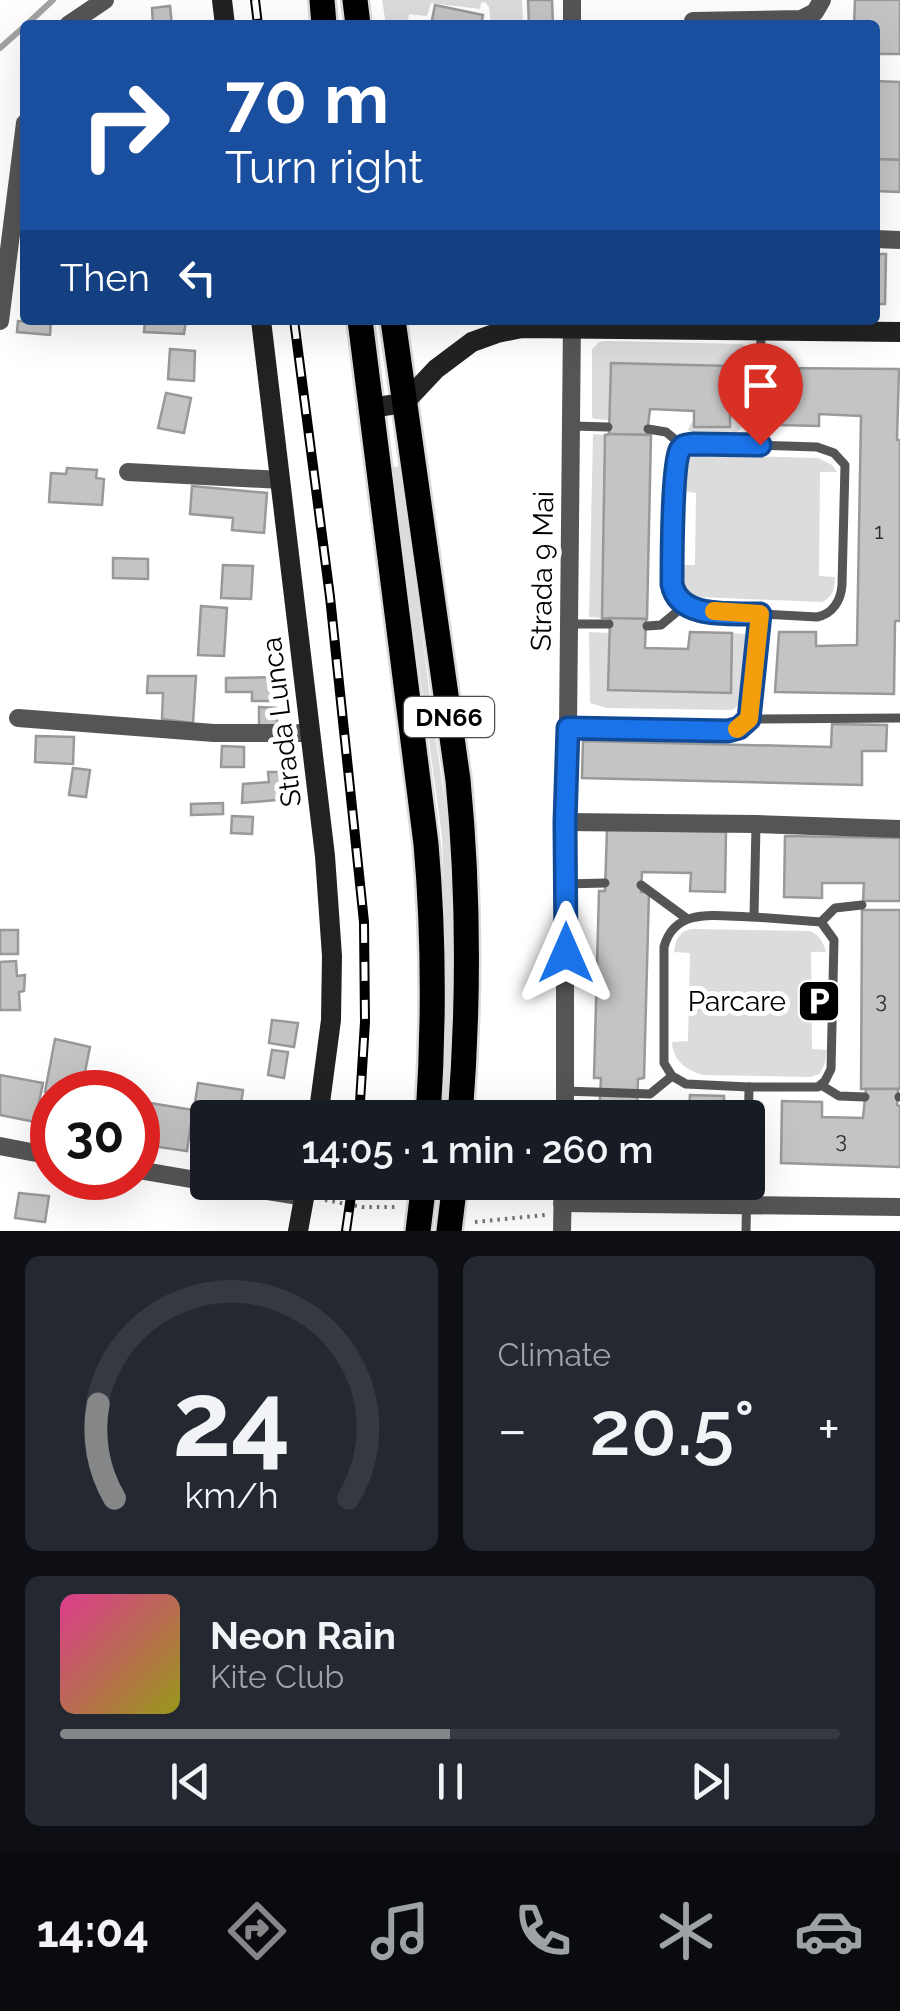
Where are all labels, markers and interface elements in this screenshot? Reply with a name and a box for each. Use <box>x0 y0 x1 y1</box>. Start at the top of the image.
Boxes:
text: 70 m <box>225 57 389 139</box>
icon: right <box>60 60 190 190</box>
text: Turn right <box>225 141 423 194</box>
icon: left <box>170 250 225 305</box>
text: Then <box>60 255 150 300</box>
pin <box>718 343 803 446</box>
icon: arrive <box>733 358 788 413</box>
street label: Strada 9 Mai <box>525 491 560 651</box>
house number: 1 <box>874 518 884 544</box>
street label: Strada Lunca <box>255 635 308 809</box>
road number: DN66 <box>404 697 494 737</box>
position arrow <box>514 901 618 1005</box>
parking icon: Parcare <box>796 978 842 1024</box>
place label: Parcare <box>688 985 786 1018</box>
house number: 3 <box>875 987 887 1013</box>
speed limit sign: 30 <box>30 1070 160 1200</box>
text: 14:05 · 1 min · 260 m <box>301 1127 654 1172</box>
house number: 3 <box>835 1127 847 1153</box>
text: Climate <box>498 1336 611 1373</box>
text: 24 <box>172 1358 290 1480</box>
text: 20.5° <box>589 1384 755 1473</box>
text: − <box>498 1397 527 1462</box>
text: + <box>817 1397 840 1462</box>
text: km/h <box>184 1474 278 1516</box>
text: Neon Rain <box>210 1613 396 1658</box>
text: Kite Club <box>210 1658 344 1695</box>
icon: previous <box>163 1754 218 1809</box>
icon: pause <box>423 1754 478 1809</box>
icon: next <box>683 1754 738 1809</box>
icon: directions <box>222 1896 292 1966</box>
icon: music <box>365 1896 435 1966</box>
icon: phone <box>508 1896 578 1966</box>
icon: climate <box>651 1896 721 1966</box>
icon: car <box>794 1896 864 1966</box>
text: 14:04 <box>36 1905 149 1958</box>

